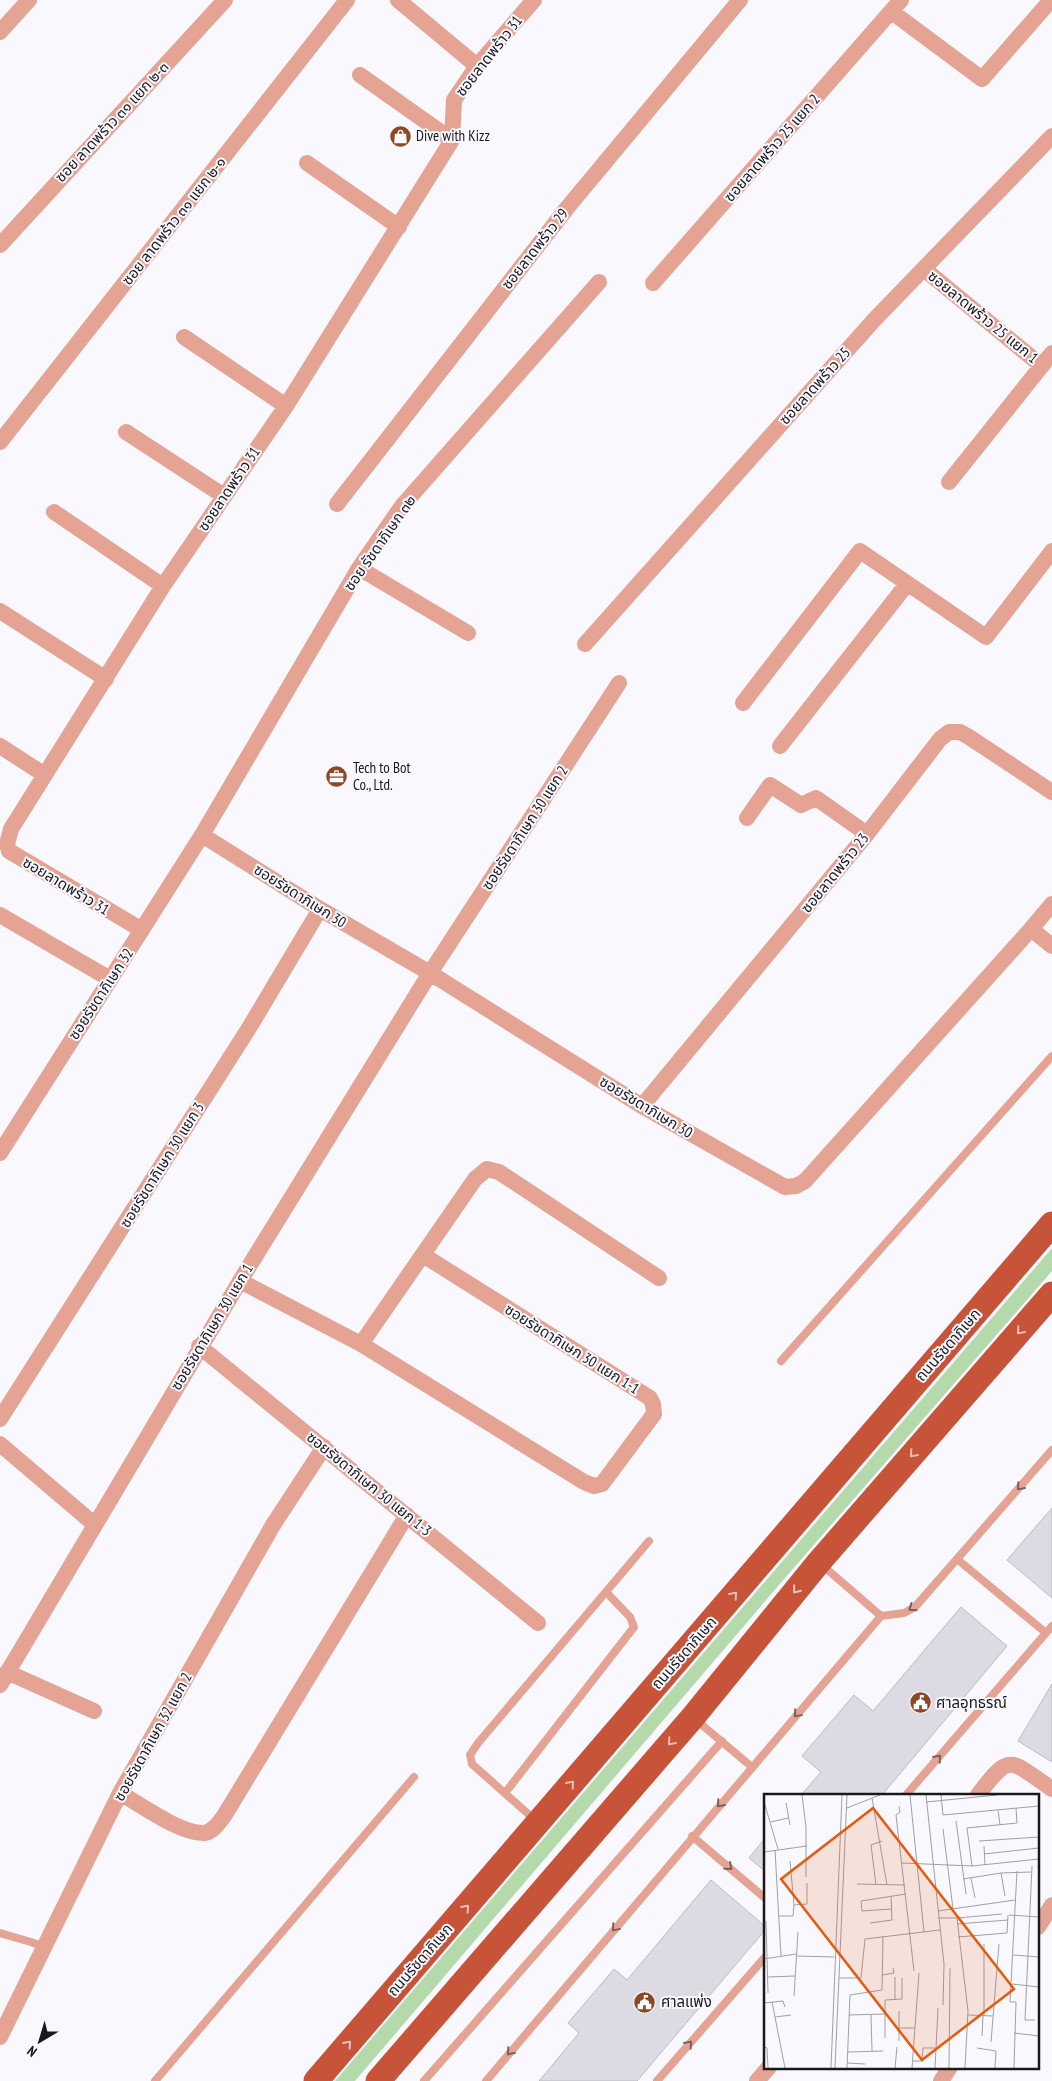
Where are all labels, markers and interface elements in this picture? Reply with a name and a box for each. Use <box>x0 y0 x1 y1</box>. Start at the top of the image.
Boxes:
street label: ซอยลาดพร้าว 31 <box>451 11 526 100</box>
street label: ซอย ลาดพร้าว ๓๑ แยก ๒-๓ <box>51 57 173 186</box>
street label: ซอยลาดพร้าว 25 แยก 2 <box>720 90 824 206</box>
shop icon: Dive with Kizz <box>388 124 412 148</box>
place label: Dive with Kizz <box>416 126 490 145</box>
street label: ซอย ลาดพร้าว ๓๑ แยก ๒-๑ <box>117 153 230 289</box>
street label: ซอยลาดพร้าว 29 <box>497 204 572 293</box>
street label: ซอยลาดพร้าว 25 แยก 1 <box>924 266 1042 367</box>
street label: ซอยลาดพร้าว 25 <box>775 343 854 428</box>
street label: ซอยลาดพร้าว 31 <box>193 443 264 535</box>
street label: ซอย รัชดาภิเษก ๓๒ <box>340 491 420 594</box>
place label: Tech to Bot Co., Ltd. <box>353 758 411 794</box>
street label: ซอยรัชดาภิเษก 30 แยก 2 <box>477 762 572 893</box>
office icon: Tech to Bot Co., Ltd. <box>325 765 349 789</box>
street label: ซอยลาดพร้าว 23 <box>797 829 873 917</box>
street label: ซอยลาดพร้าว 31 <box>20 852 113 919</box>
street label: ซอยรัชดาภิเษก 30 <box>251 860 350 932</box>
street label: ซอยรัชดาภิเษก 32 <box>64 944 137 1043</box>
street label: ซอยรัชดาภิเษก 30 <box>596 1071 697 1142</box>
street label: ซอยรัชดาภิเษก 30 แยก 3 <box>115 1098 208 1231</box>
street label: ซอยรัชดาภิเษก 30 แยก 1 <box>166 1260 257 1394</box>
street label: ซอยรัชดาภิเษก 30 แยก 1-1 <box>501 1299 643 1398</box>
street label: ถนนรัชดาภิเษก <box>911 1304 984 1385</box>
one-way arrow <box>1017 1325 1026 1334</box>
street label: ซอยรัชดาภิเษก 30 แยก 1-3 <box>303 1427 436 1540</box>
one-way arrow <box>910 1448 919 1457</box>
one-way arrow <box>1017 1481 1026 1490</box>
one-way arrow <box>794 1584 802 1593</box>
one-way arrow <box>728 1591 737 1600</box>
one-way arrow <box>908 1602 918 1611</box>
street label: ถนนรัชดาภิเษก <box>647 1612 720 1693</box>
street label: ซอยรัชดาภิเษก 32 แยก 2 <box>109 1669 196 1805</box>
public building icon: ศาลอุทธรณ์ <box>908 1691 932 1715</box>
place label: ศาลอุทธรณ์ <box>936 1693 1007 1712</box>
one-way arrow <box>794 1709 803 1718</box>
one-way arrow <box>667 1737 676 1746</box>
one-way arrow <box>932 1755 940 1764</box>
one-way arrow <box>566 1781 575 1790</box>
inset map <box>764 1794 1040 2068</box>
one-way arrow <box>717 1798 726 1807</box>
one-way arrow <box>724 1862 733 1871</box>
one-way arrow <box>460 1904 469 1913</box>
street label: ถนนรัชดาภิเษก <box>383 1919 456 2000</box>
one-way arrow <box>611 1922 620 1931</box>
public building icon: ศาลแพ่ง <box>633 1990 657 2014</box>
place label: ศาลแพ่ง <box>661 1992 712 2011</box>
north arrow <box>15 2016 65 2066</box>
one-way arrow <box>342 2041 351 2050</box>
one-way arrow <box>683 2041 692 2050</box>
text: N <box>23 2042 41 2061</box>
one-way arrow <box>508 2046 516 2055</box>

